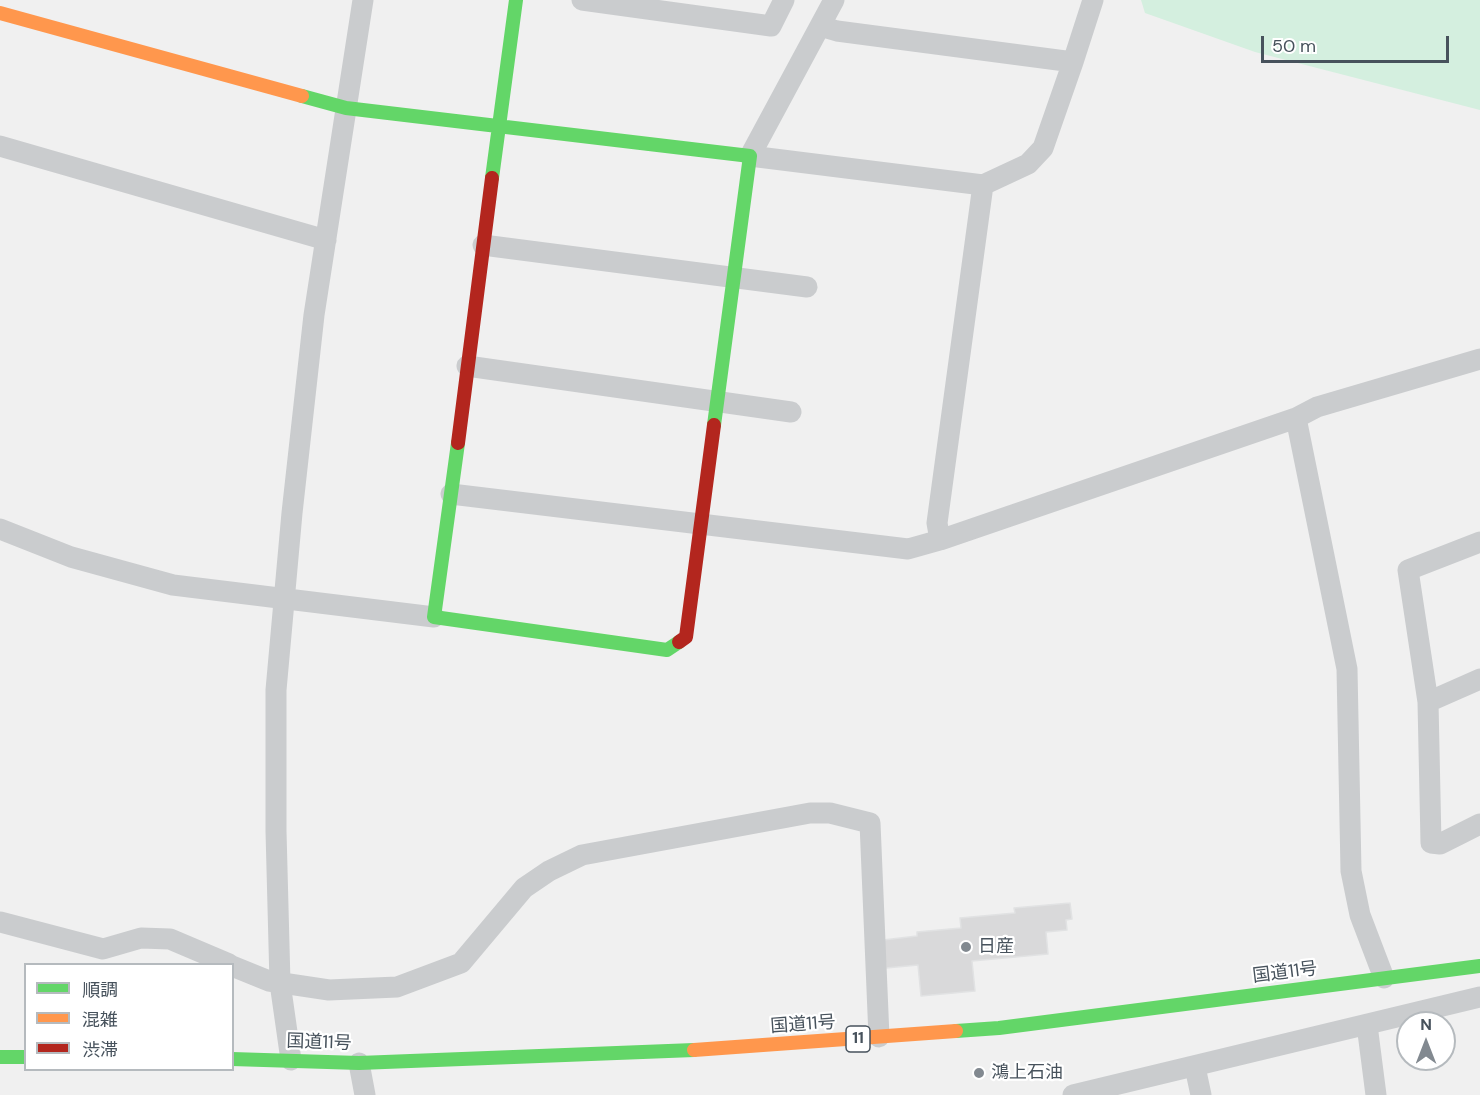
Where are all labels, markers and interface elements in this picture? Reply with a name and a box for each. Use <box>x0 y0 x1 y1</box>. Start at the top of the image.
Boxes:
scale bar <box>1264 24 1452 62</box>
text: 50 m <box>1272 34 1316 58</box>
place label: 日産 <box>978 936 1014 958</box>
marker: 日産 <box>959 940 973 954</box>
street label: 国道11号 <box>1251 958 1319 988</box>
legend <box>24 963 234 1071</box>
text: 順調 <box>82 978 118 1002</box>
text: 混雑 <box>82 1008 118 1032</box>
north arrow <box>1396 1011 1456 1071</box>
street label: 国道11号 <box>770 1012 836 1038</box>
text: N <box>1420 1014 1432 1035</box>
road number: 11 <box>846 1026 870 1052</box>
street label: 国道11号 <box>286 1031 352 1055</box>
text: 渋滞 <box>82 1038 118 1062</box>
place label: 鴻上石油 <box>991 1062 1063 1084</box>
marker: 鴻上石油 <box>972 1066 986 1080</box>

